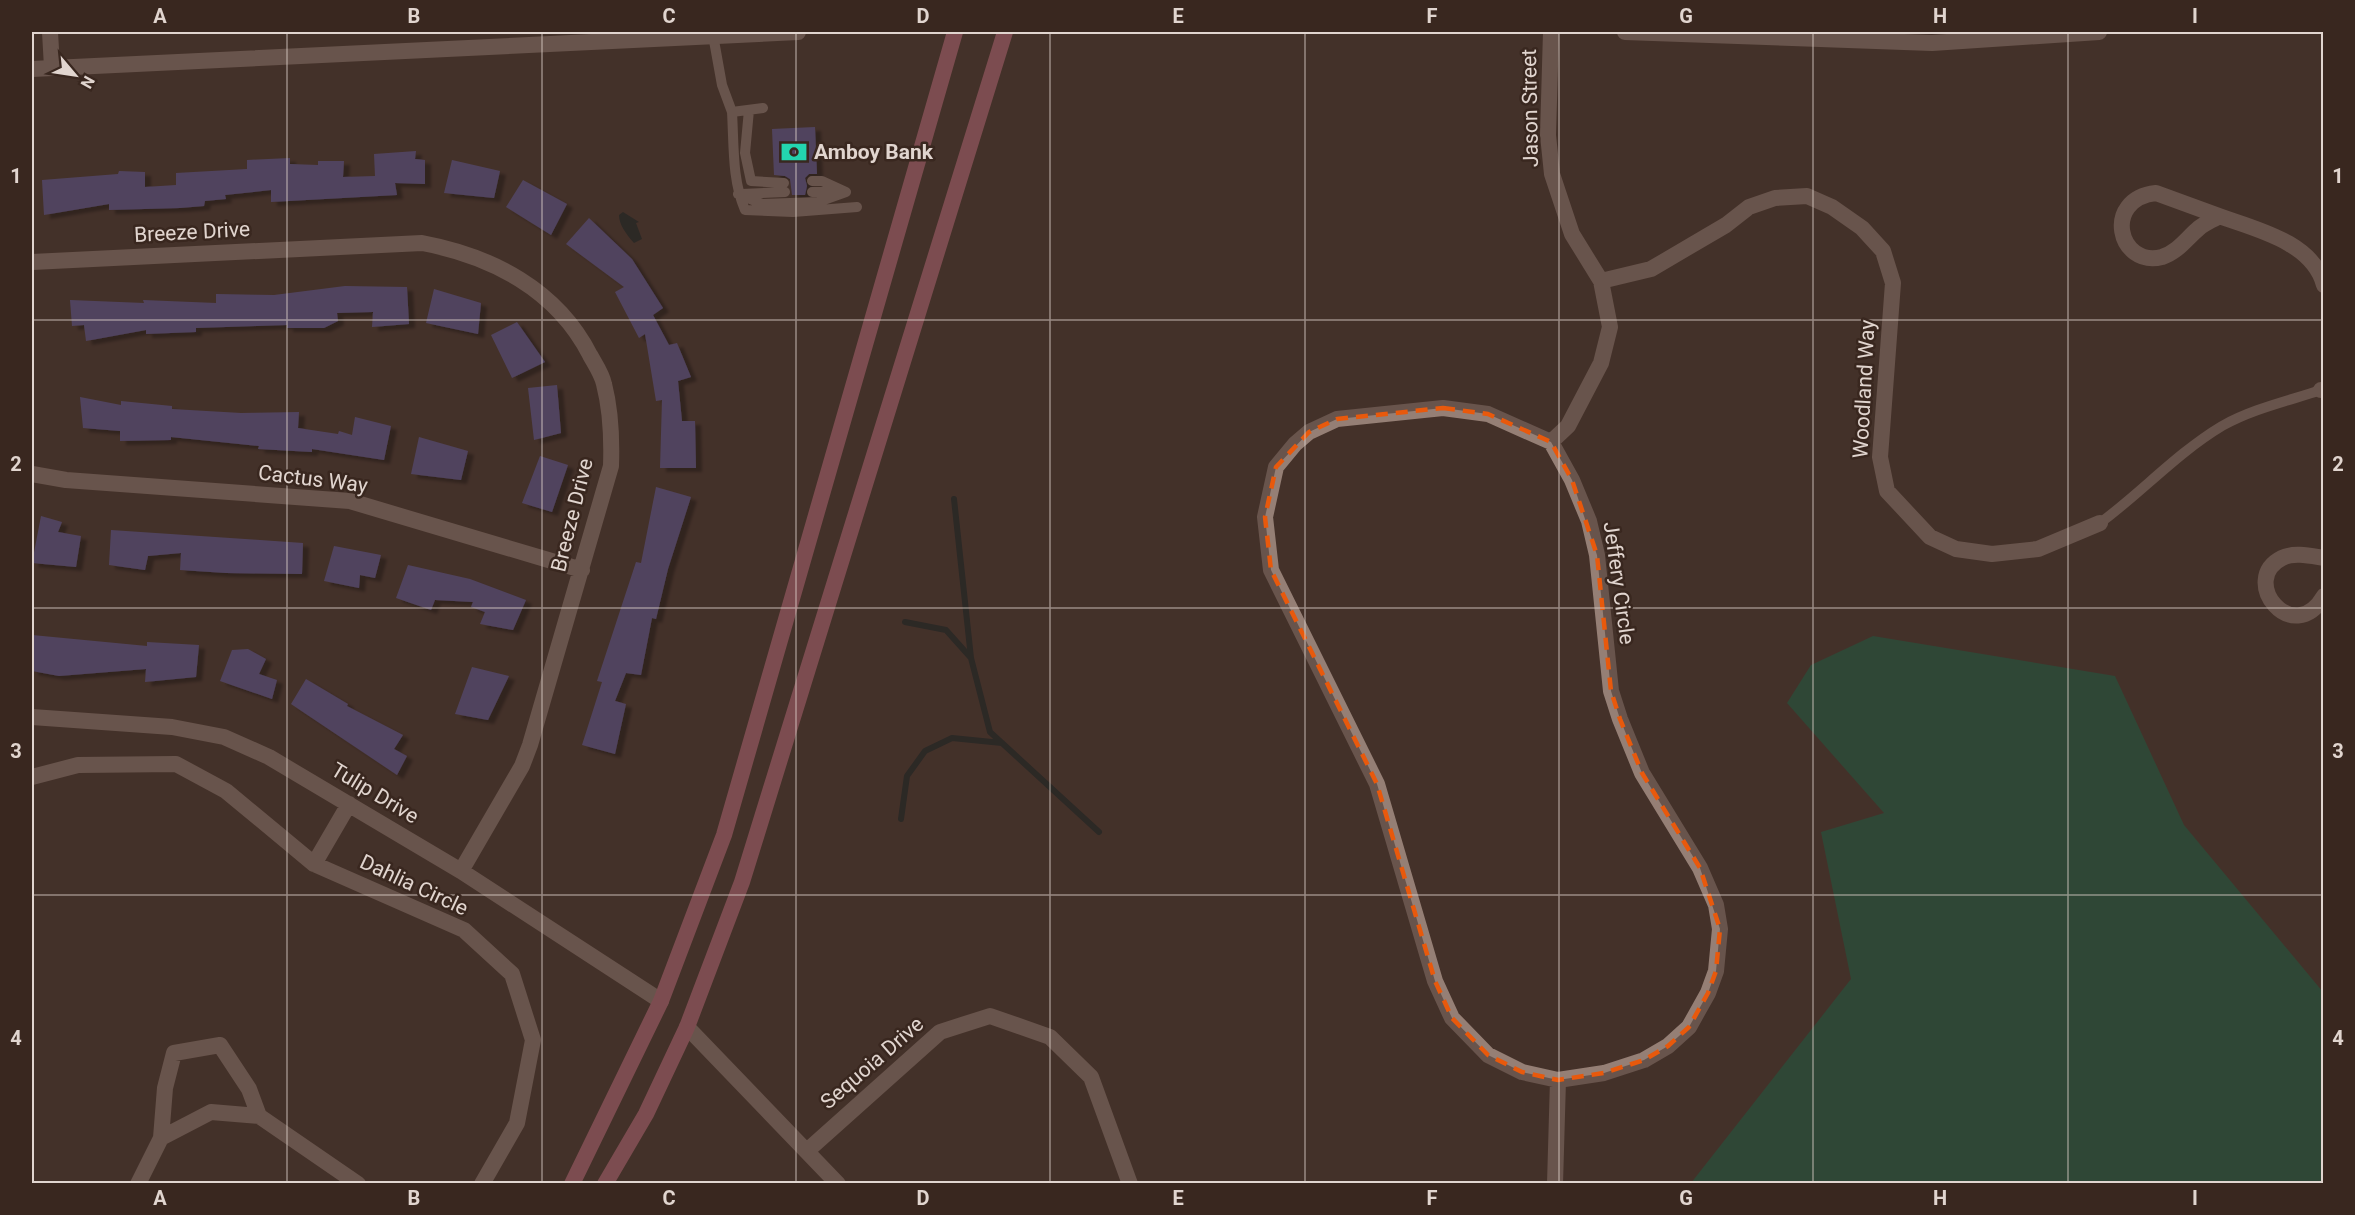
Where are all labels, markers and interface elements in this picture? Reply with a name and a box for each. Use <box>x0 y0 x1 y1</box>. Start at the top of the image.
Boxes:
text: A <box>153 4 167 28</box>
text: B <box>408 4 420 28</box>
text: C <box>662 4 676 28</box>
text: D <box>917 4 930 28</box>
text: E <box>1172 4 1184 28</box>
text: F <box>1427 4 1438 28</box>
text: G <box>1679 4 1693 28</box>
text: H <box>1933 4 1947 28</box>
text: I <box>2192 4 2198 28</box>
north arrow <box>45 45 105 105</box>
street label: Jason Street <box>1517 49 1543 167</box>
text: N <box>77 72 99 92</box>
bank icon: Amboy Bank <box>779 137 809 167</box>
place label: Amboy Bank <box>814 140 934 164</box>
text: 1 <box>10 164 22 188</box>
text: 1 <box>2332 164 2344 188</box>
street label: Breeze Drive <box>133 217 251 247</box>
street label: Woodland Way <box>1848 319 1880 459</box>
text: 2 <box>10 452 22 476</box>
text: 2 <box>2332 452 2344 476</box>
street label: Breeze Drive <box>546 456 598 574</box>
street label: Cactus Way <box>257 460 369 498</box>
street label: Jeffery Circle <box>1599 520 1639 646</box>
text: 3 <box>10 739 22 763</box>
text: 3 <box>2332 739 2344 763</box>
street label: Tulip Drive <box>327 758 423 828</box>
street label: Dahlia Circle <box>356 849 472 921</box>
street label: Sequoia Drive <box>816 1012 928 1114</box>
text: 4 <box>10 1026 22 1050</box>
text: 4 <box>2332 1026 2344 1050</box>
text: A <box>153 1186 167 1210</box>
text: B <box>408 1186 420 1210</box>
text: C <box>662 1186 676 1210</box>
text: D <box>917 1186 930 1210</box>
text: E <box>1172 1186 1184 1210</box>
text: F <box>1427 1186 1438 1210</box>
text: G <box>1679 1186 1693 1210</box>
text: H <box>1933 1186 1947 1210</box>
text: I <box>2192 1186 2198 1210</box>

